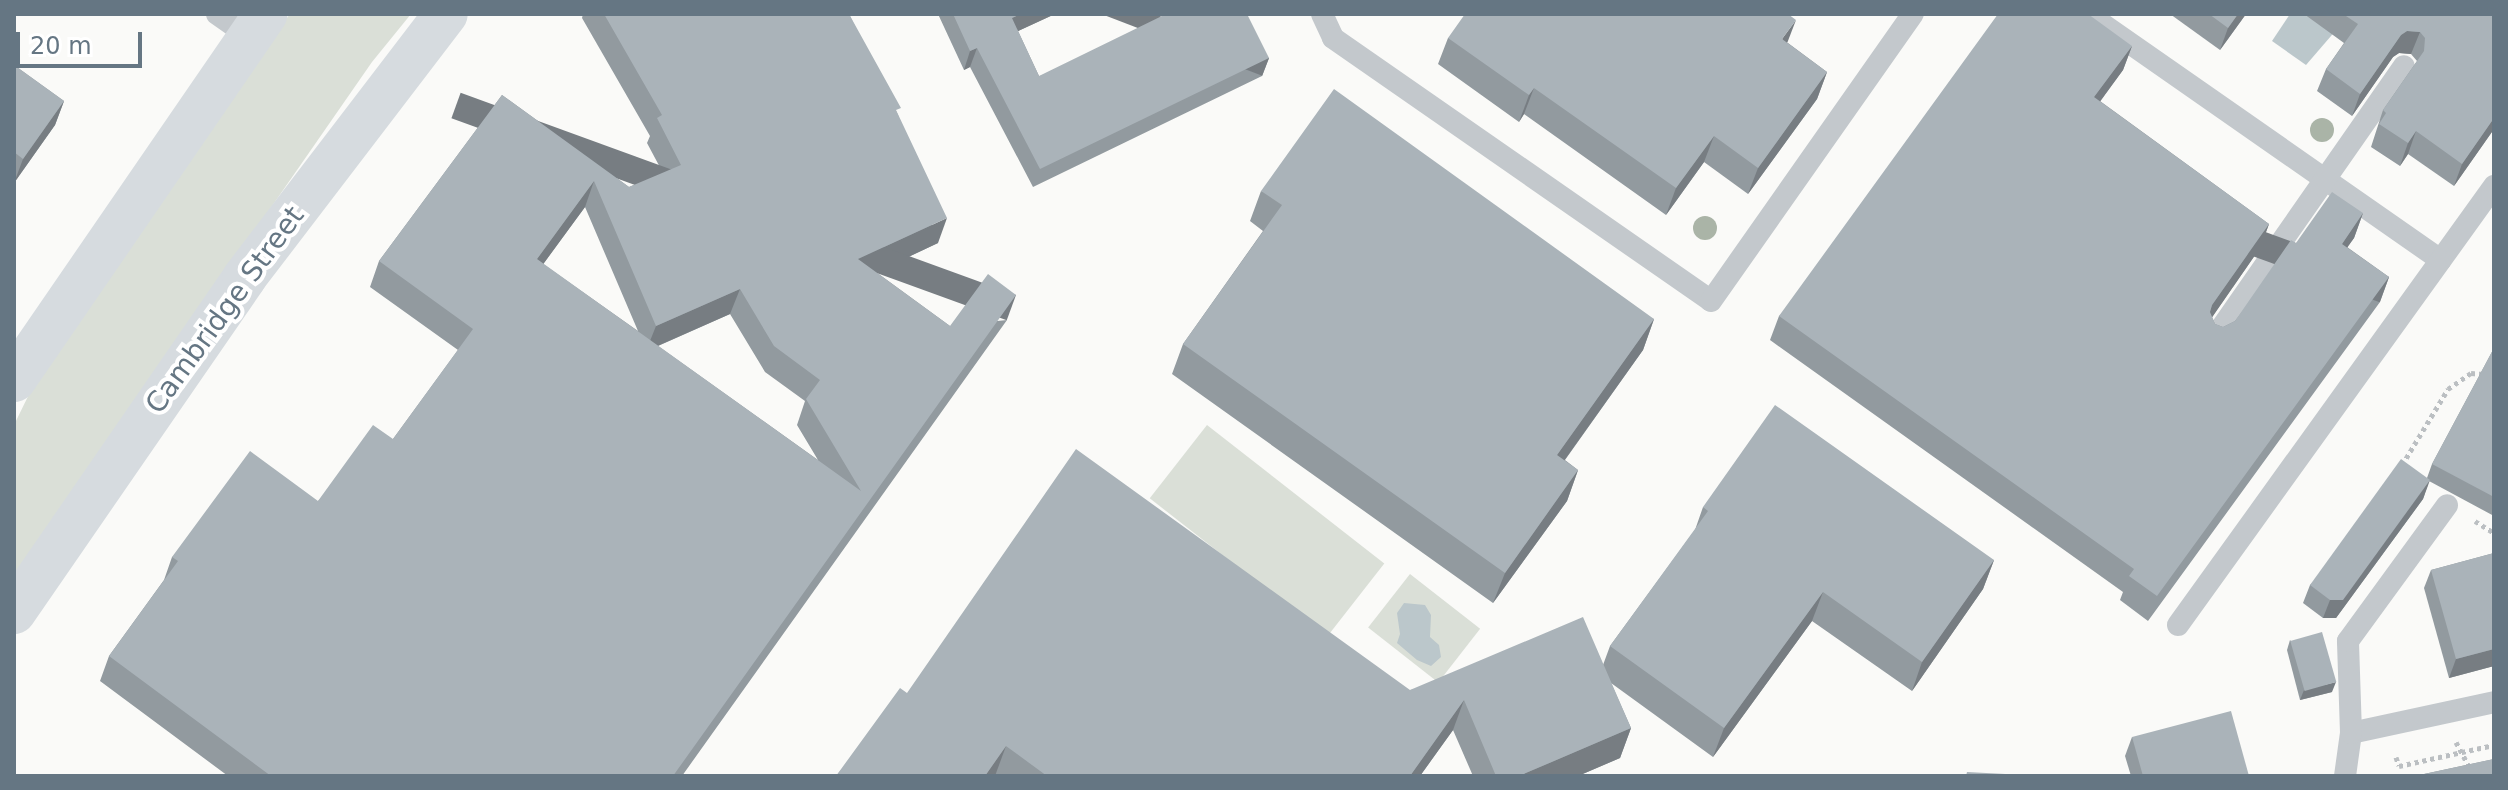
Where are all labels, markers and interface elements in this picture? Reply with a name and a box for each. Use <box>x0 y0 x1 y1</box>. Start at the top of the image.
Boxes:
scale bar <box>20 16 146 66</box>
text: 20 m <box>30 32 92 60</box>
street label: Cambridge Street <box>139 200 311 420</box>

